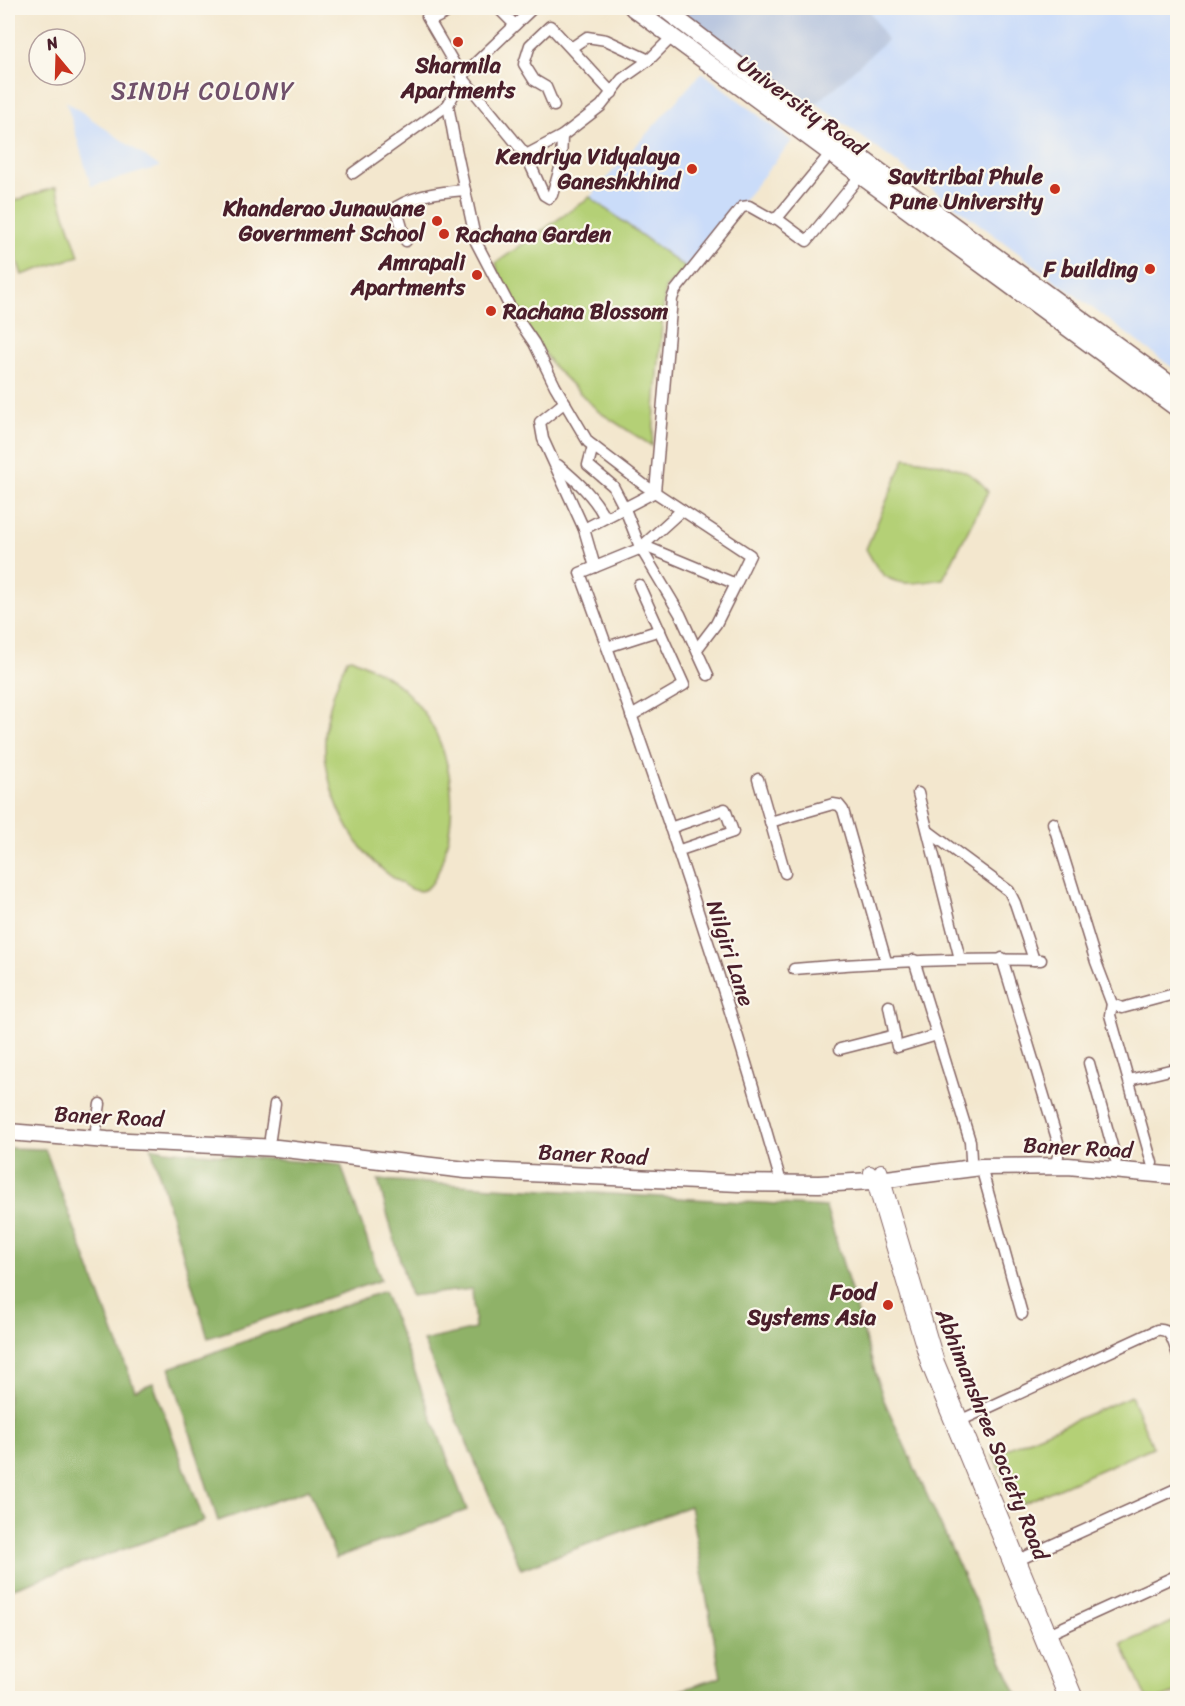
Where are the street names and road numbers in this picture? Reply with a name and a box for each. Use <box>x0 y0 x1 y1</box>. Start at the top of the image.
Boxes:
street label: University Road <box>728 45 876 167</box>
street label: Nilgiri Lane <box>695 895 766 1011</box>
street label: Baner Road <box>53 1094 166 1139</box>
street label: Baner Road <box>1022 1125 1135 1170</box>
street label: Baner Road <box>537 1132 650 1177</box>
street label: Abhimanshree Society Road <box>924 1301 1061 1567</box>

